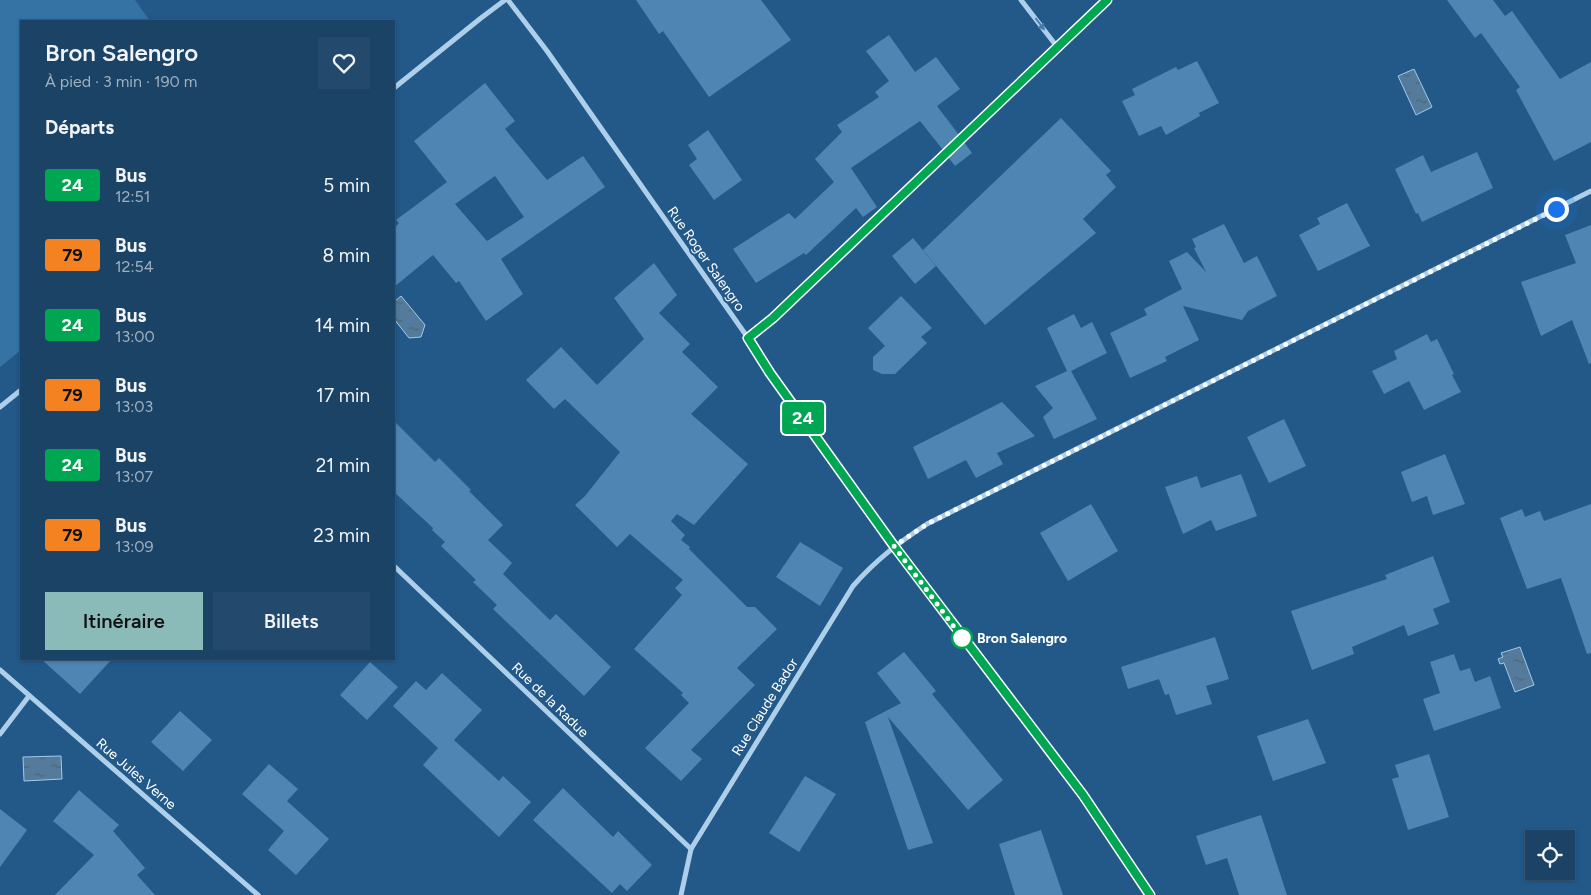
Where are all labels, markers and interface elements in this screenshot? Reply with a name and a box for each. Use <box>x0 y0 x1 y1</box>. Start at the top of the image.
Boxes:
one-way arrow <box>1034 17 1045 30</box>
button: heart <box>318 37 370 89</box>
text: Bron Salengro <box>45 38 198 67</box>
text: À pied · 3 min · 190 m <box>45 72 197 91</box>
text: Départs <box>45 116 114 139</box>
text: Bus <box>115 164 146 187</box>
text: 24 <box>62 174 83 196</box>
text: 5 min <box>323 174 370 197</box>
text: 12:51 <box>115 187 150 206</box>
your location <box>1544 197 1569 222</box>
street label: Rue Roger Salengro <box>663 203 749 315</box>
text: Bus <box>115 234 146 257</box>
text: 79 <box>62 244 83 266</box>
text: 8 min <box>322 244 370 267</box>
text: 12:54 <box>115 257 154 276</box>
text: Bus <box>115 304 146 327</box>
text: 24 <box>62 314 83 336</box>
text: 14 min <box>314 314 370 337</box>
text: 13:00 <box>115 327 155 346</box>
text: Bus <box>115 374 146 397</box>
text: 79 <box>62 384 83 406</box>
text: 17 min <box>316 384 370 407</box>
text: 13:03 <box>115 397 153 416</box>
line badge: 24 <box>780 402 826 434</box>
text: 24 <box>792 407 814 429</box>
text: Bus <box>115 444 146 467</box>
text: 24 <box>62 454 83 476</box>
text: 21 min <box>316 454 370 477</box>
text: 13:07 <box>115 467 153 486</box>
text: Bus <box>115 514 146 537</box>
text: 79 <box>62 524 83 546</box>
text: 23 min <box>313 524 370 547</box>
text: 13:09 <box>115 537 154 556</box>
button: Itinéraire <box>45 592 203 650</box>
button: Billets <box>213 592 370 650</box>
marker: Bron Salengro <box>951 627 973 649</box>
place label: Bron Salengro <box>977 630 1067 647</box>
street label: Rue Claude Bador <box>728 655 802 759</box>
street label: Rue de la Radue <box>508 659 592 741</box>
street label: Rue Jules Verne <box>93 735 180 814</box>
map controls <box>1525 830 1575 880</box>
button: locate <box>1525 830 1575 880</box>

